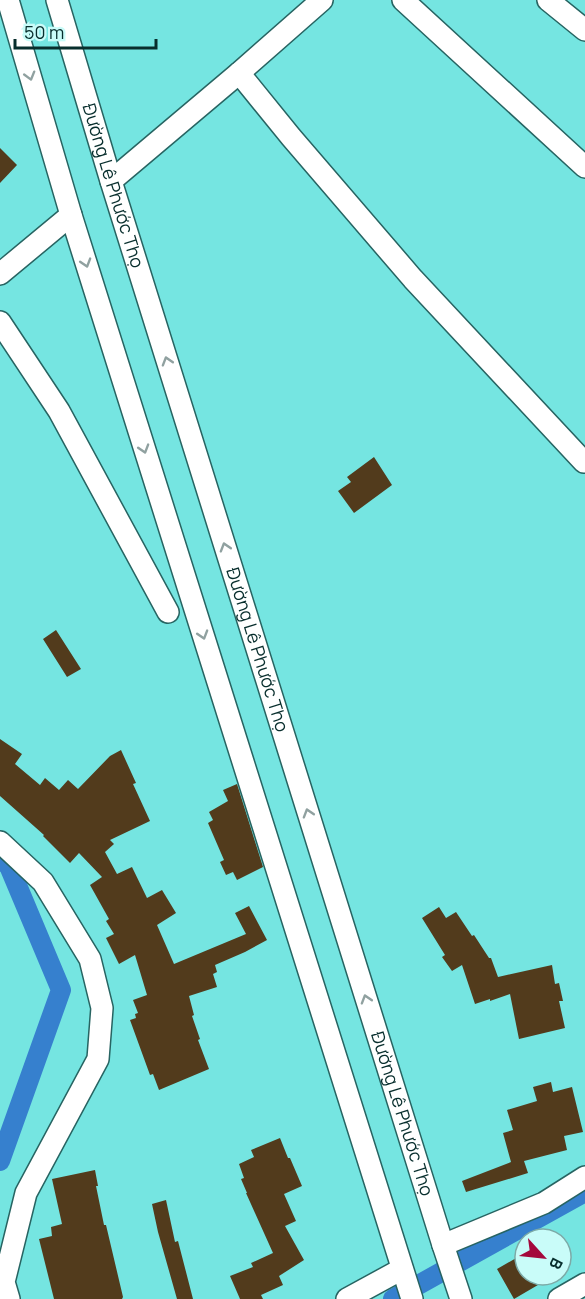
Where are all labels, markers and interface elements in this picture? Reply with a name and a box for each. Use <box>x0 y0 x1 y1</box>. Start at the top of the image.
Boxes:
scale bar <box>15 12 156 50</box>
text: 50 m <box>24 20 64 44</box>
one-way arrow <box>23 70 35 81</box>
street label: Đường Lê Phước Thọ <box>77 100 150 271</box>
one-way arrow <box>79 257 91 268</box>
one-way arrow <box>162 356 174 367</box>
one-way arrow <box>137 443 150 454</box>
one-way arrow <box>220 542 232 553</box>
street label: Đường Lê Phước Thọ <box>221 564 295 735</box>
one-way arrow <box>196 629 208 640</box>
one-way arrow <box>303 808 315 819</box>
one-way arrow <box>361 994 373 1005</box>
street label: Đường Lê Phước Thọ <box>366 1028 440 1199</box>
north arrow <box>513 1227 573 1287</box>
text: B <box>544 1254 568 1273</box>

